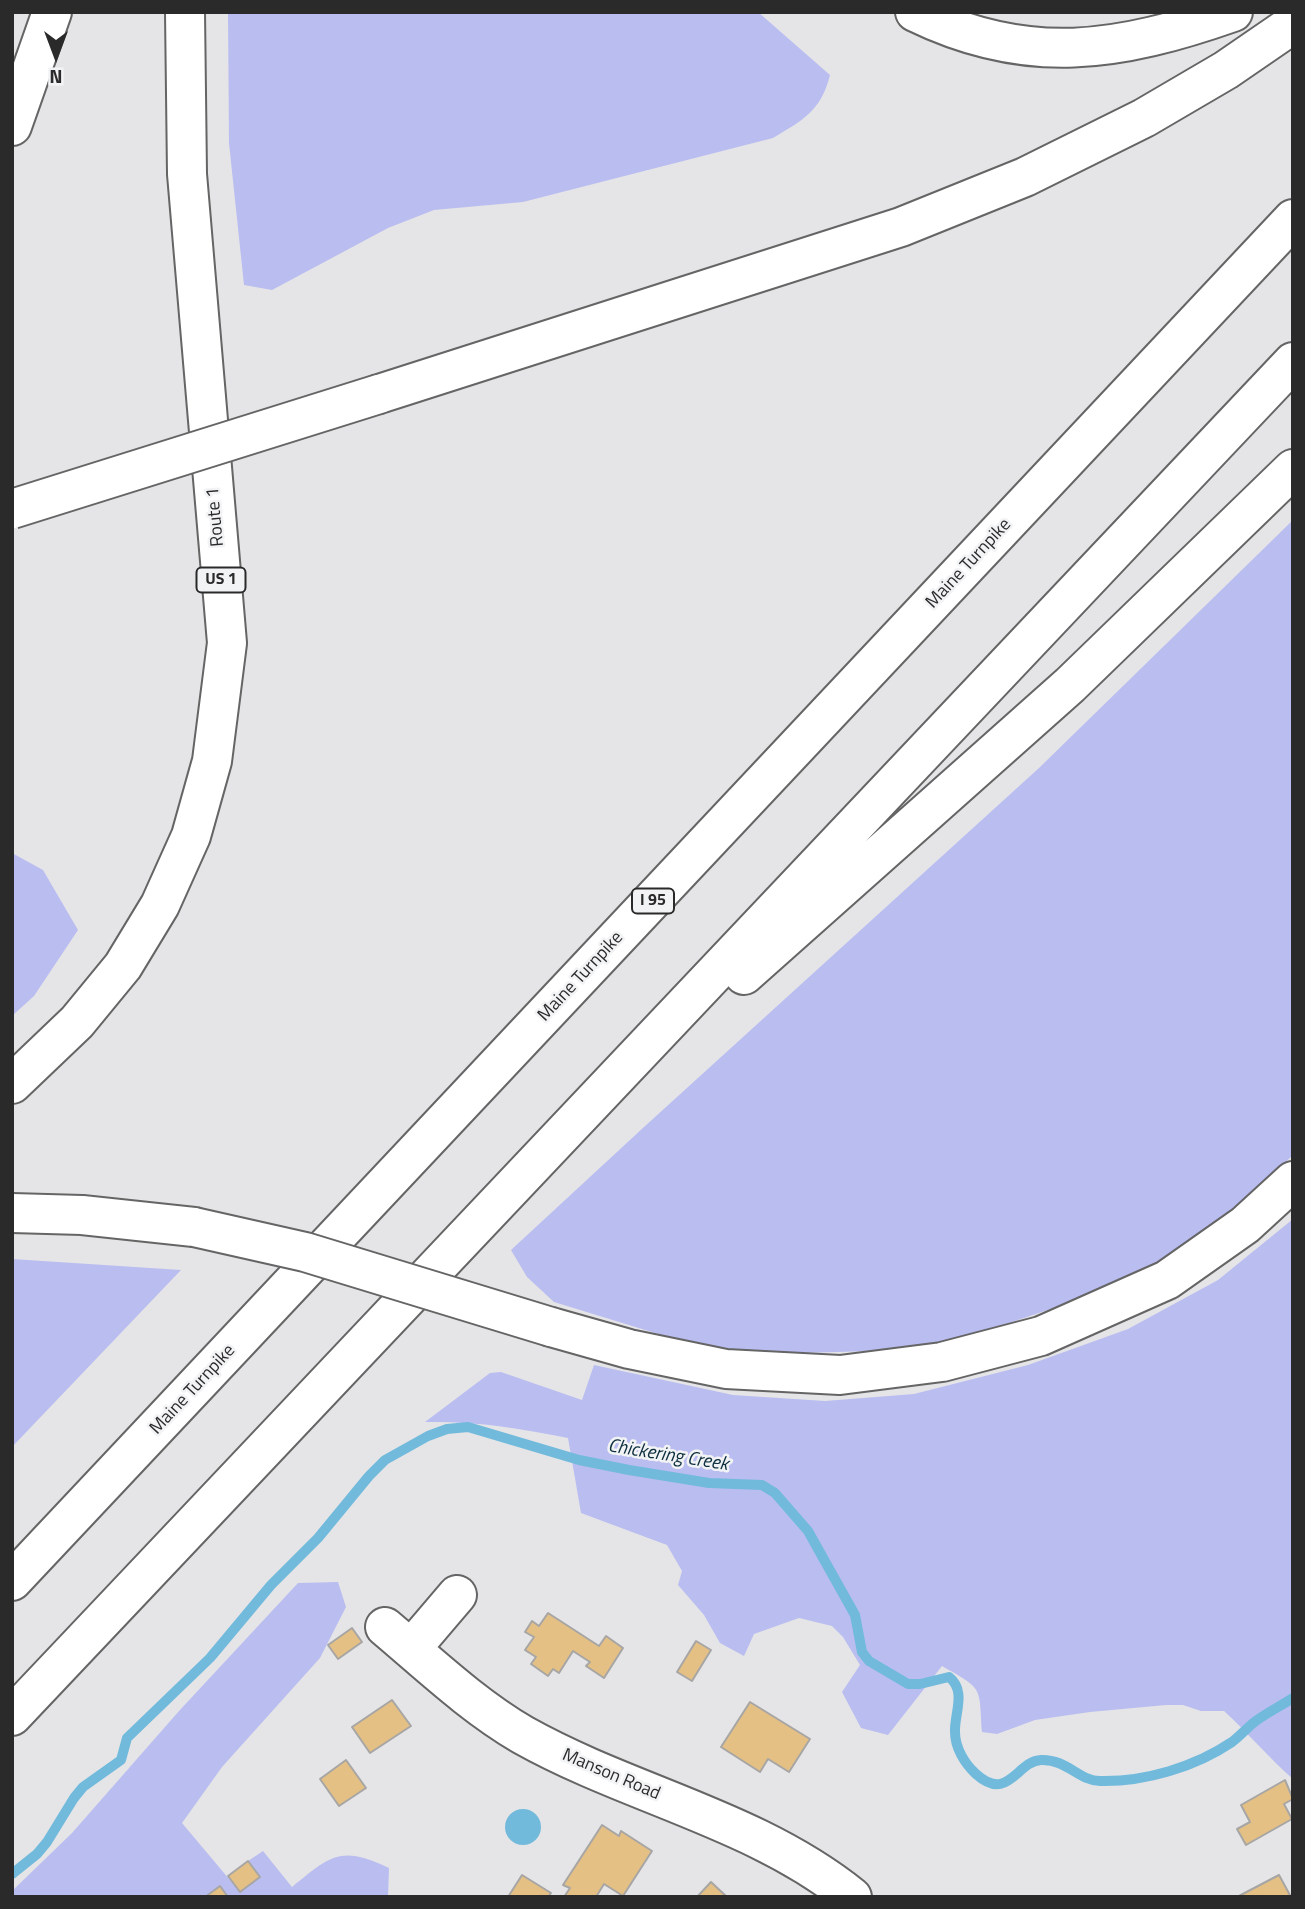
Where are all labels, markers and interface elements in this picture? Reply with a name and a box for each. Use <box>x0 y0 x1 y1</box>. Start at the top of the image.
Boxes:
north arrow <box>21 21 91 91</box>
text: N <box>49 63 63 92</box>
street label: Route 1 <box>203 486 229 548</box>
street label: Maine Turnpike <box>922 515 1016 613</box>
road number: US 1 <box>196 568 246 593</box>
road number: I 95 <box>632 888 674 914</box>
street label: Maine Turnpike <box>534 928 628 1026</box>
street label: Maine Turnpike <box>146 1341 240 1439</box>
water label: Chickering Creek <box>606 1435 730 1477</box>
street label: Manson Road <box>559 1745 663 1805</box>

